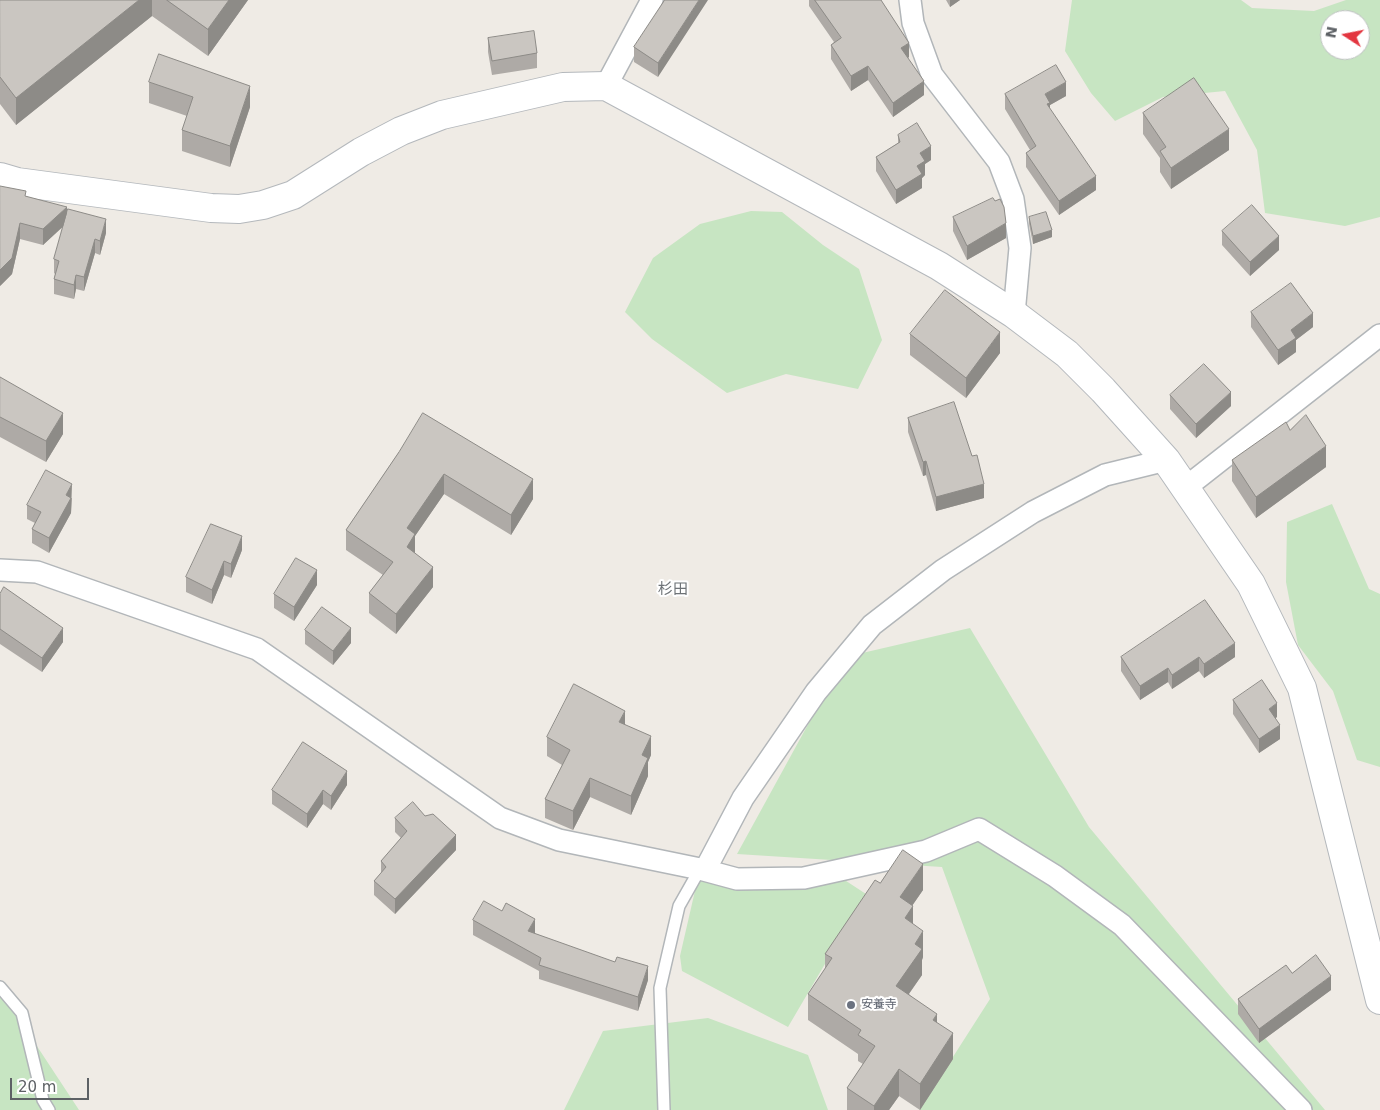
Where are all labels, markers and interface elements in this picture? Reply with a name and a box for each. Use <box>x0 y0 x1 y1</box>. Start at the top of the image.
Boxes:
north arrow <box>1320 10 1370 60</box>
text: N <box>1322 25 1340 40</box>
district label: 杉田 <box>658 581 688 599</box>
place label: 安養寺 <box>861 998 897 1012</box>
marker: 安養寺 <box>845 999 857 1011</box>
scale bar <box>12 1068 91 1100</box>
text: 20 m <box>18 1078 56 1096</box>

